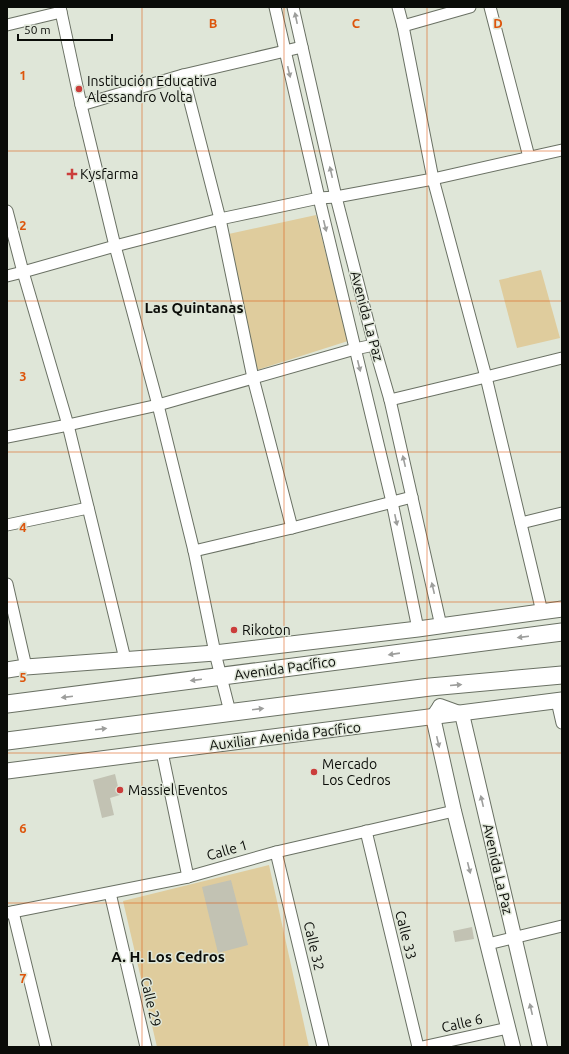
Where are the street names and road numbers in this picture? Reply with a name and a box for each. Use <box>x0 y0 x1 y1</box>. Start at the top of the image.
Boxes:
street label: Avenida La Paz <box>347 269 387 363</box>
street label: Avenida Pacífico <box>233 653 337 683</box>
street label: Auxiliar Avenida Pacífico <box>208 719 362 753</box>
street label: Avenida La Paz <box>480 822 516 916</box>
street label: Calle 1 <box>205 837 249 863</box>
street label: Calle 33 <box>392 909 420 961</box>
street label: Calle 32 <box>301 920 327 972</box>
street label: Calle 29 <box>138 976 164 1028</box>
street label: Calle 6 <box>440 1010 484 1036</box>

